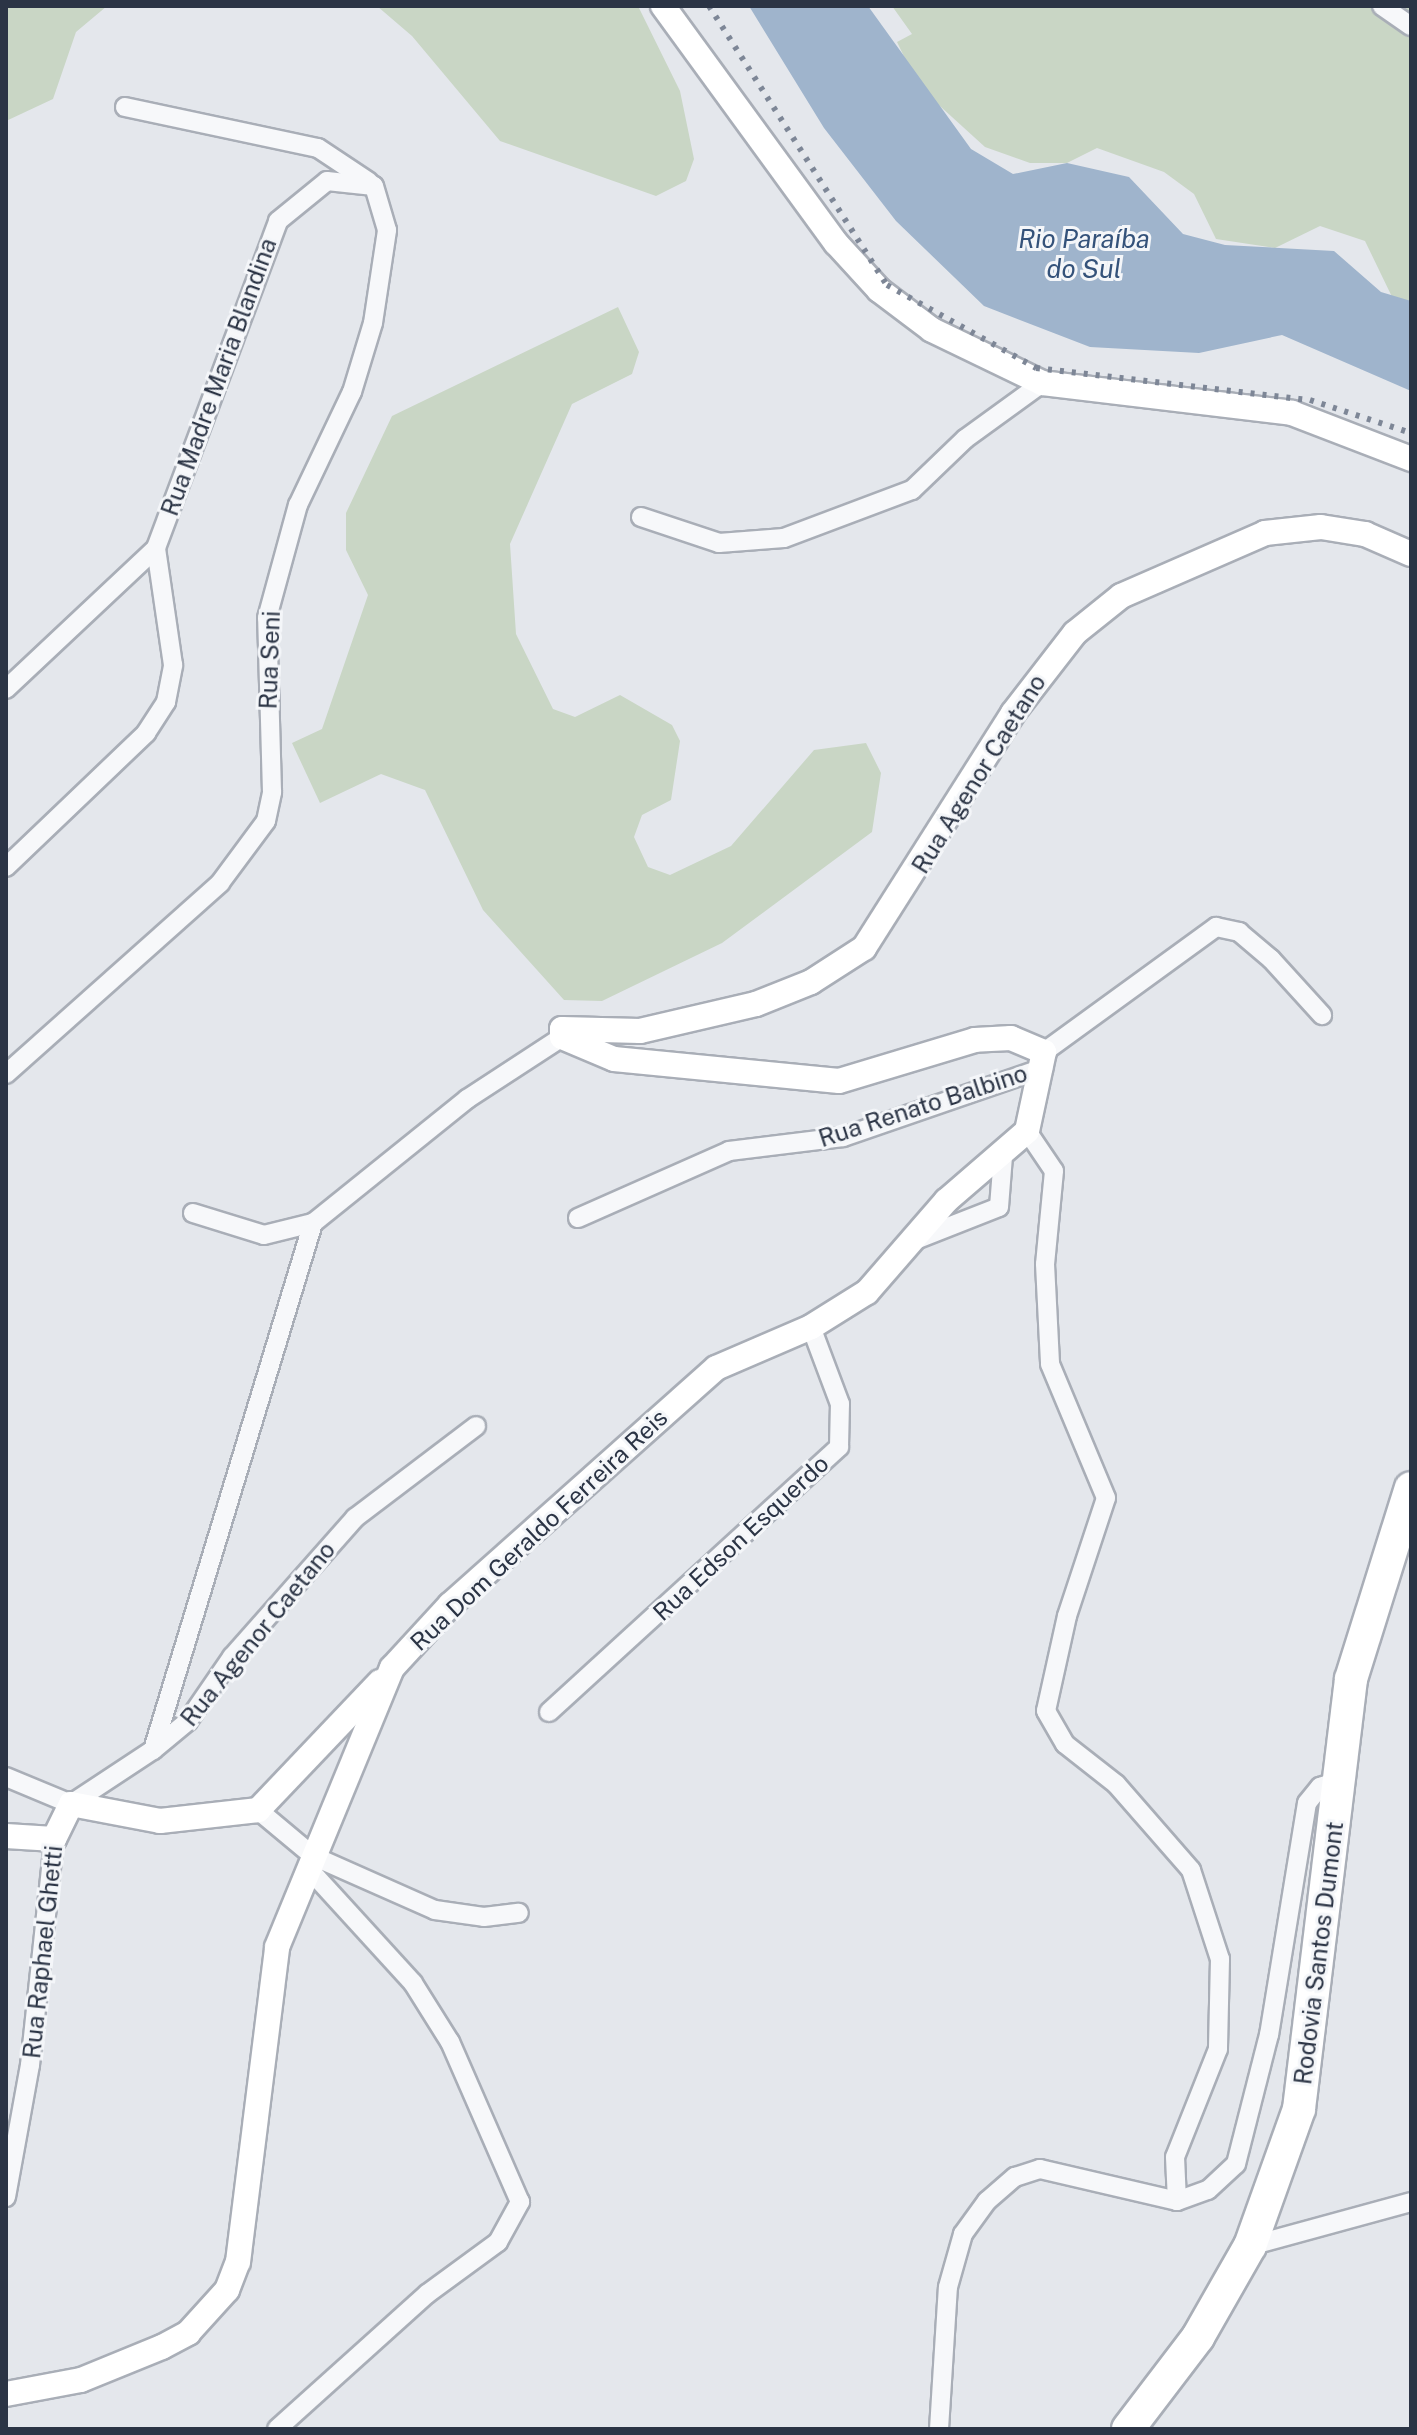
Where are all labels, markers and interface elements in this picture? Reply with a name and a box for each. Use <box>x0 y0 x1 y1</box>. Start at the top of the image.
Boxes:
water label: Rio Paraíba do Sul <box>1018 223 1150 284</box>
street label: Rua Madre Maria Blandina <box>155 234 283 520</box>
street label: Rua Seni <box>254 610 286 710</box>
street label: Rua Agenor Caetano <box>906 669 1052 879</box>
street label: Rua Renato Balbino <box>815 1059 1031 1153</box>
street label: Rua Dom Geraldo Ferreira Reis <box>404 1403 674 1657</box>
street label: Rua Edson Esquerdo <box>647 1449 835 1627</box>
street label: Rua Agenor Caetano <box>175 1536 341 1732</box>
street label: Rodovia Santos Dumont <box>1289 1820 1349 2086</box>
street label: Rua Raphael Ghetti <box>17 1844 69 2060</box>

